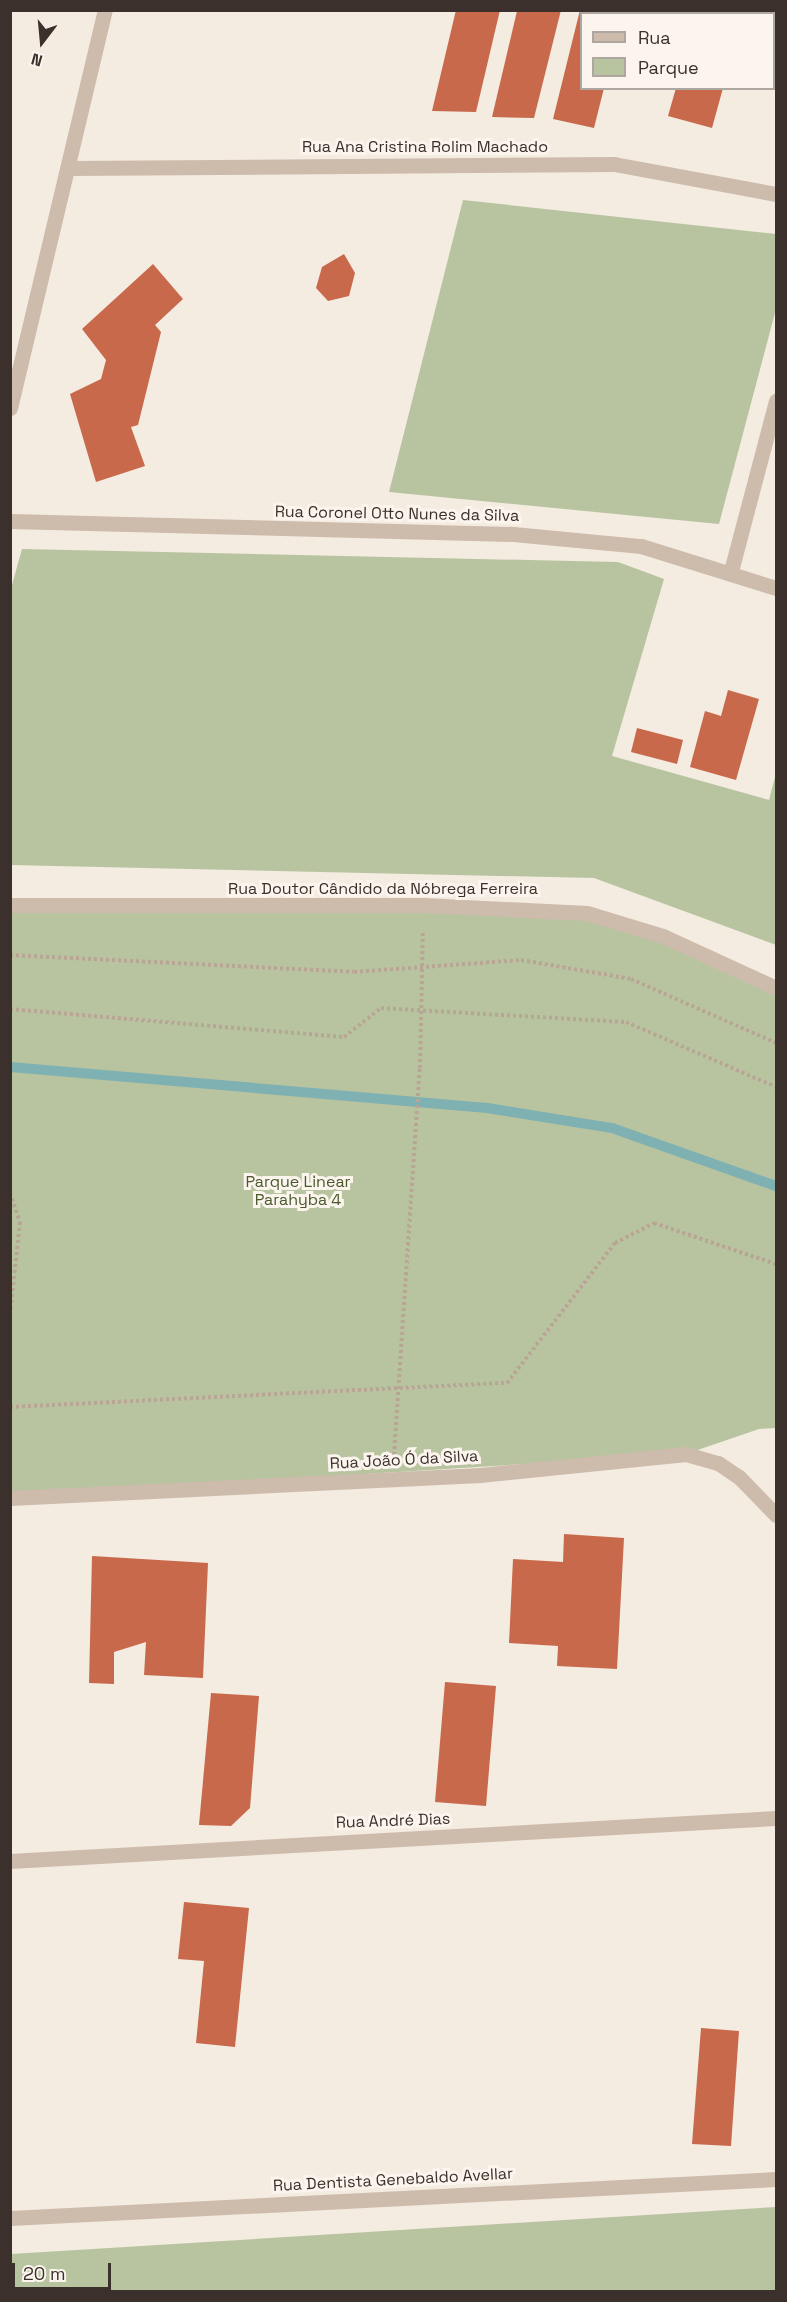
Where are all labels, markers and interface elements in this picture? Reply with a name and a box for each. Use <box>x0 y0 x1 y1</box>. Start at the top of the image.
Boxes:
north arrow <box>12 12 72 72</box>
legend <box>580 12 775 90</box>
text: Rua <box>638 26 671 49</box>
text: N <box>29 48 45 71</box>
text: Parque <box>638 56 699 79</box>
street label: Rua Ana Cristina Rolim Machado <box>302 137 548 157</box>
street label: Rua Coronel Otto Nunes da Silva <box>275 502 519 526</box>
street label: Rua Doutor Cândido da Nóbrega Ferreira <box>228 879 538 899</box>
park label: Parque Linear Parahyba 4 <box>245 1172 351 1210</box>
street label: Rua João Ó da Silva <box>329 1447 479 1473</box>
street label: Rua André Dias <box>335 1809 451 1833</box>
street label: Rua Dentista Genebaldo Avellar <box>272 2164 514 2196</box>
scale bar <box>15 2251 114 2289</box>
text: 20 m <box>23 2262 66 2285</box>

